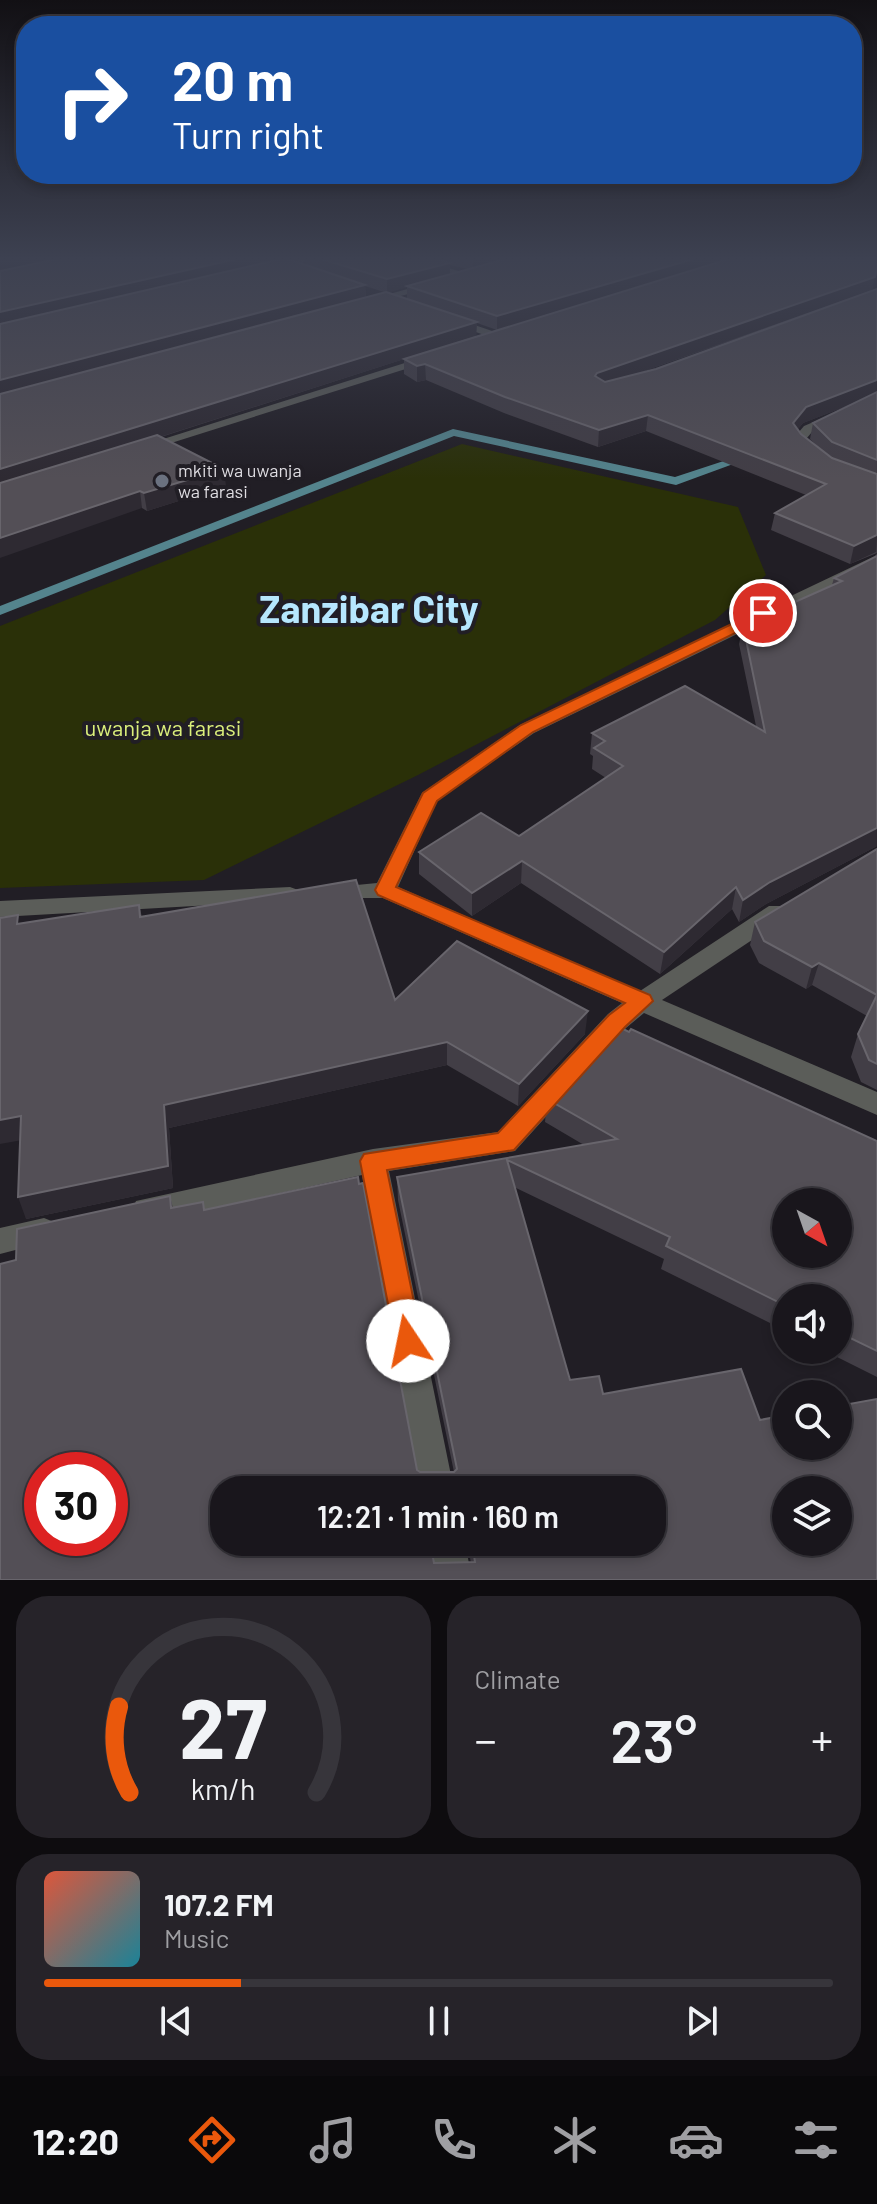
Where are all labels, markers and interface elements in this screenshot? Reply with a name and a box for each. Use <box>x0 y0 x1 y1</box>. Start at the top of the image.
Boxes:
text: 20 m <box>172 45 293 112</box>
icon: right <box>40 48 144 152</box>
text: Turn right <box>172 113 324 156</box>
place label: mkiti wa uwanja wa farasi <box>178 459 302 502</box>
marker: mkiti wa uwanja wa farasi <box>153 472 171 490</box>
pin <box>729 579 797 647</box>
district label: Zanzibar City <box>259 585 479 631</box>
icon: arrive <box>741 591 785 635</box>
park label: uwanja wa farasi <box>85 714 241 740</box>
north arrow <box>772 1188 852 1268</box>
map controls <box>772 1188 852 1556</box>
button: sound <box>772 1284 852 1364</box>
position arrow <box>366 1299 450 1383</box>
button: search <box>772 1380 852 1460</box>
speed limit sign: 30 <box>24 1452 128 1556</box>
button: layers <box>772 1476 852 1556</box>
text: 12:21 · 1 min · 160 m <box>317 1498 559 1534</box>
text: Climate <box>475 1663 561 1694</box>
text: 27 <box>179 1676 267 1776</box>
text: 23° <box>610 1703 697 1775</box>
text: − <box>475 1712 497 1765</box>
text: + <box>811 1712 833 1765</box>
text: km/h <box>191 1771 256 1806</box>
text: 107.2 FM <box>164 1886 274 1922</box>
text: Music <box>164 1922 229 1953</box>
icon: previous <box>154 1999 198 2043</box>
icon: pause <box>417 1999 461 2043</box>
icon: next <box>680 1999 724 2043</box>
icon: directions <box>184 2112 240 2168</box>
icon: music <box>305 2112 361 2168</box>
icon: phone <box>426 2112 482 2168</box>
icon: climate <box>547 2112 603 2168</box>
icon: car <box>668 2112 724 2168</box>
icon: filters <box>788 2112 844 2168</box>
text: 12:20 <box>32 2119 119 2162</box>

